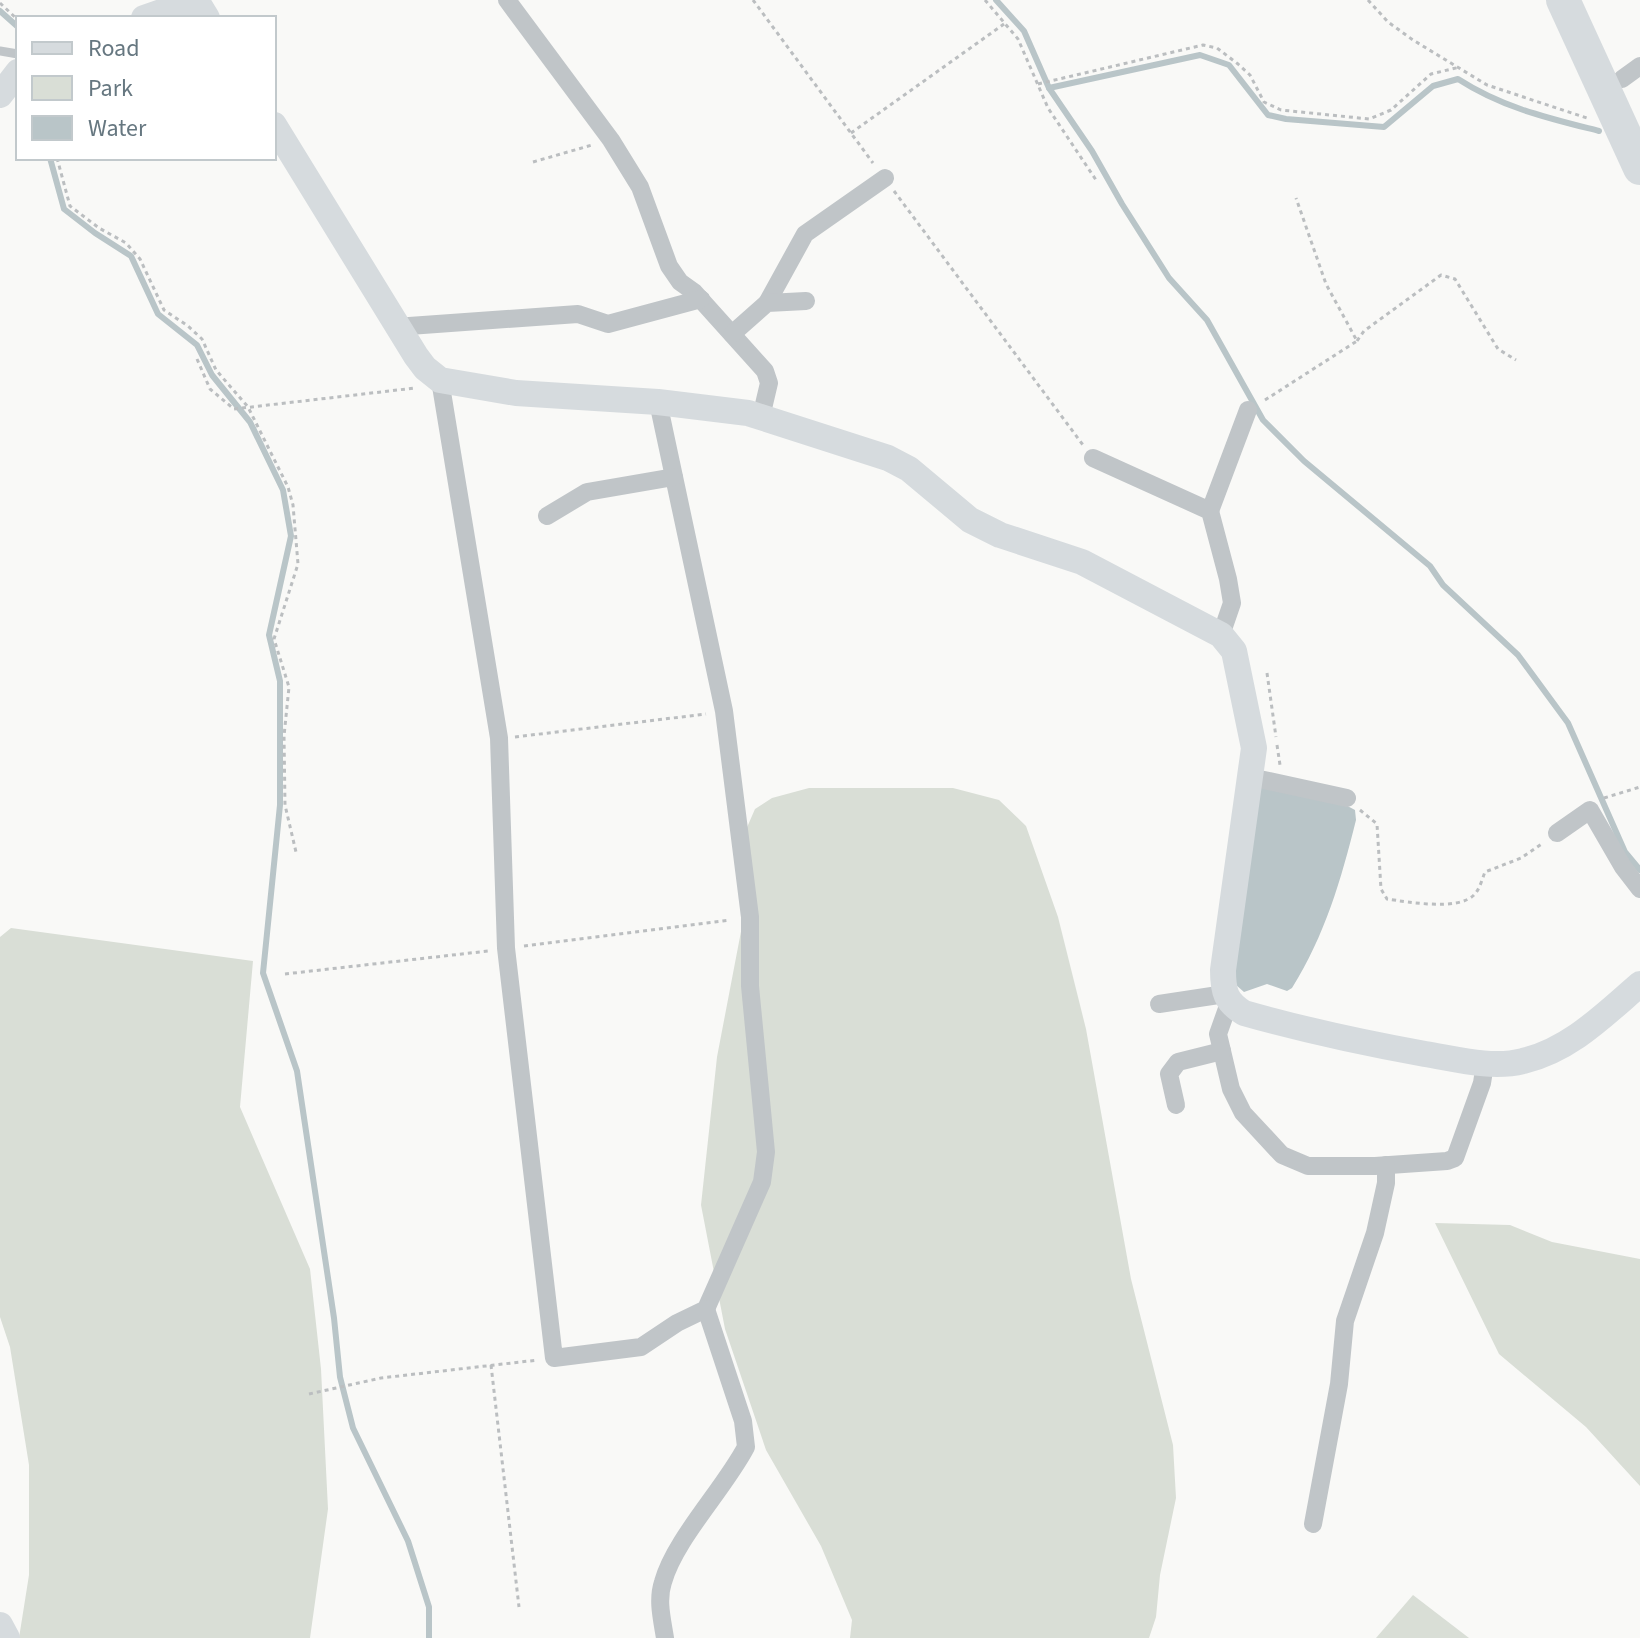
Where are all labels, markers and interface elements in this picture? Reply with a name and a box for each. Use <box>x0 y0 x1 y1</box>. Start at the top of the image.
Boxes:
legend <box>16 16 276 160</box>
text: Road <box>88 31 140 66</box>
text: Park <box>88 71 133 106</box>
text: Water <box>88 111 147 146</box>

